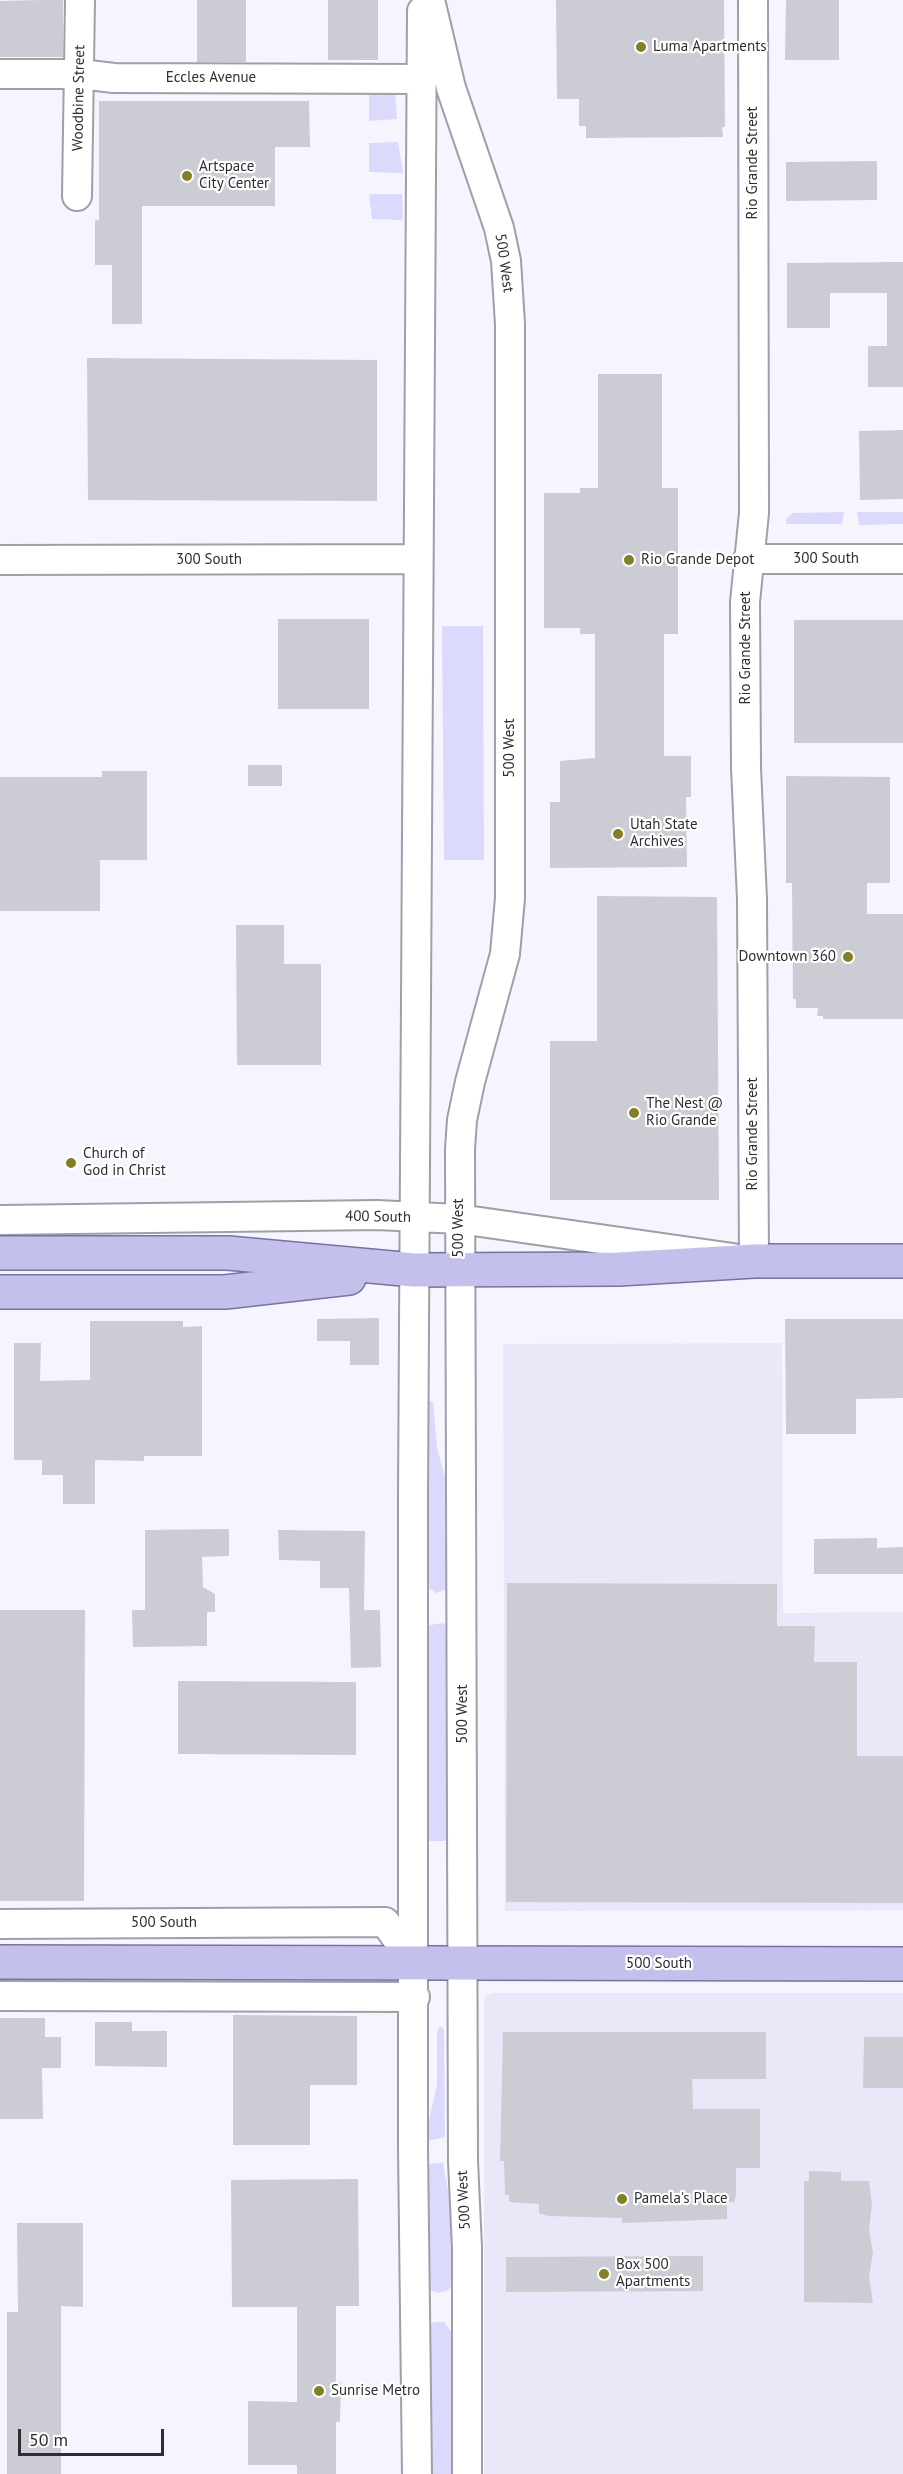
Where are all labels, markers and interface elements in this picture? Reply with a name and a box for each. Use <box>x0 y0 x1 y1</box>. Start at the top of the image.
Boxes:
place label: Luma Apartments <box>653 38 767 56</box>
marker: Luma Apartments <box>634 40 648 54</box>
street label: Woodbine Street <box>69 45 89 151</box>
street label: Eccles Avenue <box>166 69 256 87</box>
street label: Rio Grande Street <box>744 107 762 219</box>
place label: Artspace City Center <box>199 158 269 193</box>
marker: Artspace City Center <box>180 169 194 183</box>
street label: 500 West <box>491 232 517 294</box>
street label: 300 South <box>793 550 859 568</box>
street label: 300 South <box>176 551 242 569</box>
place label: Rio Grande Depot <box>641 551 754 569</box>
marker: Rio Grande Depot <box>622 553 636 567</box>
street label: Rio Grande Street <box>737 592 755 704</box>
street label: 500 West <box>501 718 519 778</box>
place label: Utah State Archives <box>630 816 698 851</box>
marker: Utah State Archives <box>611 827 625 841</box>
place label: Downtown 360 <box>739 948 836 966</box>
marker: Downtown 360 <box>841 950 855 964</box>
street label: Rio Grande Street <box>744 1078 762 1190</box>
place label: The Nest @ Rio Grande <box>646 1095 723 1130</box>
marker: The Nest @ Rio Grande <box>627 1106 641 1120</box>
place label: Church of God in Christ <box>83 1145 166 1180</box>
marker: Church of God in Christ <box>64 1156 78 1170</box>
street label: 500 West <box>450 1198 468 1258</box>
street label: 400 South <box>345 1207 411 1227</box>
street label: 500 West <box>454 1684 472 1744</box>
street label: 500 South <box>131 1914 197 1932</box>
street label: 500 South <box>626 1955 692 1973</box>
street label: 500 West <box>453 2170 475 2230</box>
place label: Pamela's Place <box>634 2190 728 2208</box>
marker: Pamela's Place <box>615 2192 629 2206</box>
place label: Box 500 Apartments <box>616 2256 690 2291</box>
marker: Box 500 Apartments <box>597 2267 611 2281</box>
place label: Sunrise Metro <box>331 2382 420 2400</box>
marker: Sunrise Metro <box>312 2384 326 2398</box>
scale bar <box>21 2417 166 2455</box>
text: 50 m <box>29 2428 68 2451</box>

